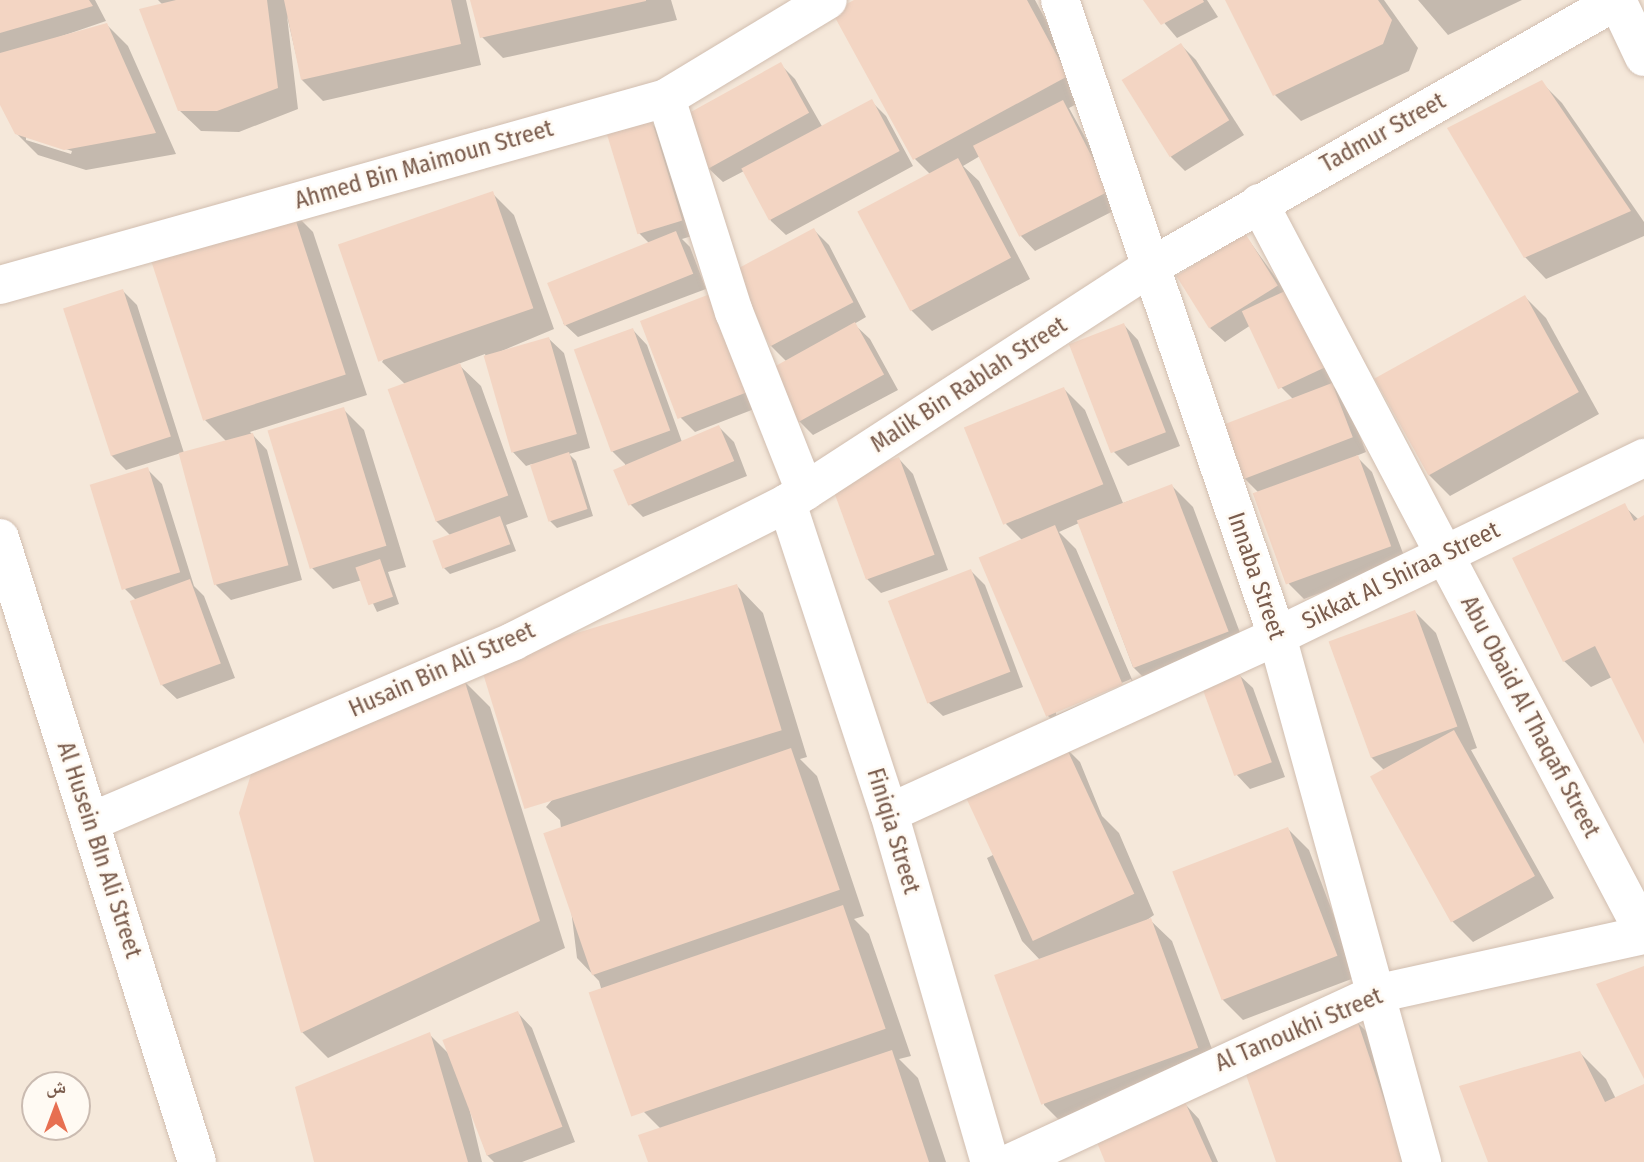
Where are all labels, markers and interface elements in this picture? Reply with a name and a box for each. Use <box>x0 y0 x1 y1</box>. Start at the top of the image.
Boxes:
street label: Tadmur Street <box>1315 87 1451 179</box>
street label: Ahmed Bin Maimoun Street <box>292 114 556 216</box>
street label: Malik Bin Rablah Street <box>866 311 1072 459</box>
street label: Innaba Street <box>1221 509 1291 643</box>
street label: Sikkat Al Shiraa Street <box>1298 516 1504 636</box>
street label: Abu Obaid Al Thaqafi Street <box>1454 591 1606 843</box>
street label: Husain Bin Ali Street <box>345 616 539 724</box>
street label: Al Husein BIn Ali Street <box>50 738 148 962</box>
street label: Finiqia Street <box>860 765 926 897</box>
street label: Al Tanoukhi Street <box>1211 982 1387 1078</box>
north arrow <box>21 1071 91 1141</box>
text: ش <box>46 1075 66 1098</box>

